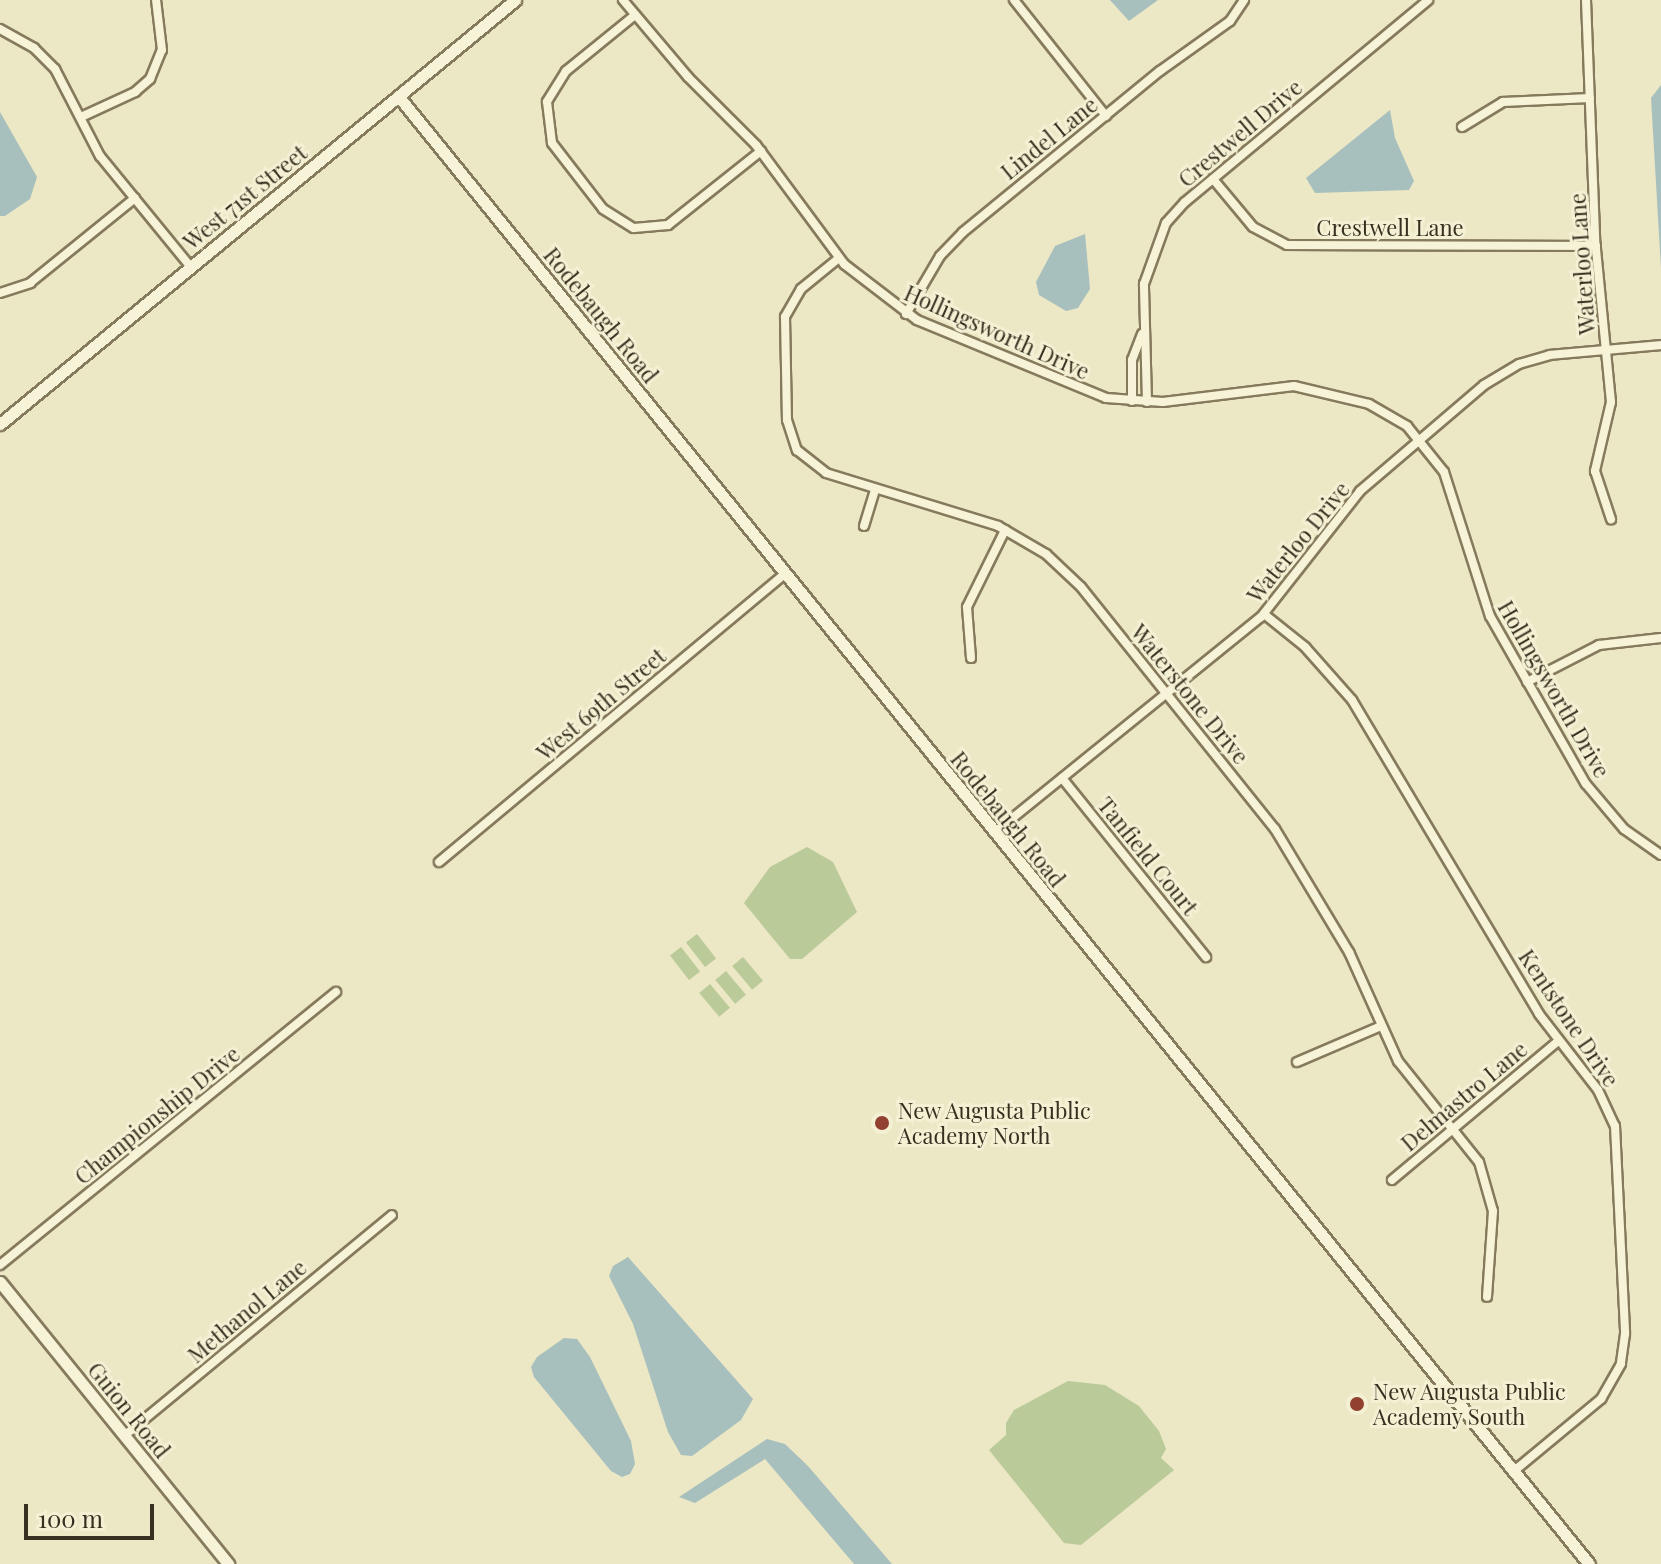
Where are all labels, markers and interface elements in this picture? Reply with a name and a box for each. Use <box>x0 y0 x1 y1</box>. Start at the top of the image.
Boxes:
street label: Crestwell Drive <box>1173 74 1307 192</box>
street label: Lindel Lane <box>995 91 1103 185</box>
street label: West 71st Street <box>178 139 312 255</box>
street label: Waterloo Lane <box>1564 192 1600 336</box>
street label: Crestwell Lane <box>1316 215 1464 241</box>
street label: Rodebaugh Road <box>538 242 664 388</box>
street label: Hollingsworth Drive <box>900 279 1094 385</box>
street label: Waterloo Drive <box>1241 476 1355 608</box>
street label: Hollingsworth Drive <box>1493 596 1615 782</box>
street label: Waterstone Drive <box>1126 619 1254 769</box>
street label: West 69th Street <box>531 642 671 766</box>
street label: Rodebaugh Road <box>945 746 1071 892</box>
street label: Tanfield Court <box>1092 792 1204 920</box>
street label: Kentstone Drive <box>1513 944 1625 1092</box>
street label: Delmastro Lane <box>1396 1036 1532 1156</box>
street label: Championship Drive <box>69 1040 245 1190</box>
place label: New Augusta Public Academy North <box>898 1097 1092 1148</box>
marker: New Augusta Public Academy North <box>873 1114 891 1132</box>
street label: Methanol Lane <box>182 1254 312 1368</box>
street label: Guion Road <box>82 1357 176 1463</box>
place label: New Augusta Public Academy South <box>1373 1378 1567 1430</box>
marker: New Augusta Public Academy South <box>1348 1395 1366 1413</box>
scale bar <box>28 1488 158 1538</box>
text: 100 m <box>38 1502 103 1534</box>

